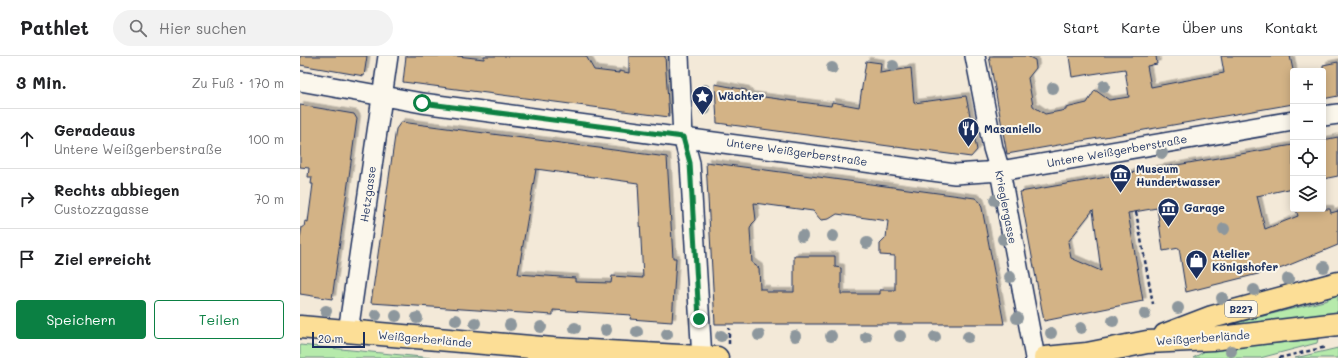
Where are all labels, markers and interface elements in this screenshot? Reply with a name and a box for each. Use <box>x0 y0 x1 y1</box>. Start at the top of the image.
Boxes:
search box <box>113 10 393 46</box>
text: Pathlet <box>20 15 89 40</box>
icon: search <box>127 17 149 39</box>
text: Hier suchen <box>159 18 246 38</box>
text: Start <box>1063 18 1099 37</box>
text: Karte <box>1121 18 1160 37</box>
text: Über uns <box>1182 18 1243 37</box>
text: Kontakt <box>1265 18 1318 37</box>
map controls <box>1290 68 1326 212</box>
button: + <box>1290 68 1326 104</box>
text: 3 Min. <box>16 71 67 93</box>
text: Zu Fuß · 170 m <box>192 74 284 91</box>
place icon: Wächter <box>690 83 716 116</box>
place label: Wächter <box>718 88 765 103</box>
route start <box>413 94 431 112</box>
button: − <box>1290 104 1326 140</box>
restaurant icon: Masaniello <box>955 116 981 149</box>
text: Geradeaus <box>54 120 135 140</box>
place label: Masaniello <box>984 121 1041 136</box>
icon: ahead <box>16 128 38 150</box>
text: 100 m <box>248 130 284 147</box>
street label: Untere Weißgerberstraße <box>1046 131 1188 170</box>
street label: Untere Weißgerberstraße <box>726 134 869 169</box>
text: Untere Weißgerberstraße <box>54 140 222 157</box>
button: locate <box>1290 140 1326 176</box>
place label: Museum Hundertwasser <box>1136 161 1220 189</box>
museum icon: Museum Hundertwasser <box>1107 162 1133 195</box>
street label: Hetzgasse <box>356 165 379 223</box>
street label: Krieglergasse <box>992 169 1021 245</box>
button: layers <box>1290 176 1326 212</box>
text: Rechts abbiegen <box>54 180 179 200</box>
icon: right <box>16 188 38 210</box>
text: 70 m <box>254 190 284 207</box>
museum icon: Garage <box>1155 195 1181 228</box>
text: Custozzagasse <box>54 200 149 217</box>
place label: Garage <box>1184 200 1225 215</box>
place label: Atelier Königshofer <box>1212 246 1278 274</box>
shop icon: Atelier Königshofer <box>1184 247 1210 280</box>
icon: arrive <box>16 248 38 270</box>
text: Ziel erreicht <box>54 249 151 269</box>
button: Speichern <box>16 300 146 339</box>
button: Teilen <box>154 300 284 339</box>
road number: B227 <box>1225 301 1257 317</box>
route end <box>690 310 708 328</box>
street label: Weißgerberlände <box>377 327 473 350</box>
street label: Weißgerberlände <box>1155 327 1251 348</box>
scale bar <box>312 330 365 349</box>
text: 20 m <box>318 331 343 346</box>

